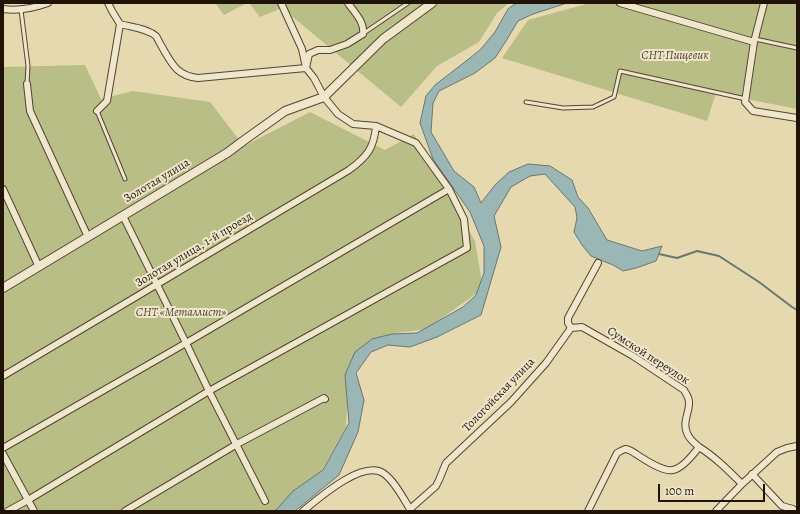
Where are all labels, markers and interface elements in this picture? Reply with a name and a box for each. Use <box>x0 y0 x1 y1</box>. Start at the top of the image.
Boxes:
park label: СНТ Пищевик <box>641 49 709 63</box>
street label: Золотая улица <box>122 156 192 206</box>
street label: Золотая улица, 1-й проезд <box>133 209 255 291</box>
park label: СНТ «Металлист» <box>136 306 226 320</box>
street label: Сумской переулок <box>604 324 692 388</box>
street label: Тологойская улица <box>460 355 538 435</box>
scale bar <box>660 476 767 502</box>
text: 100 m <box>665 483 694 499</box>

